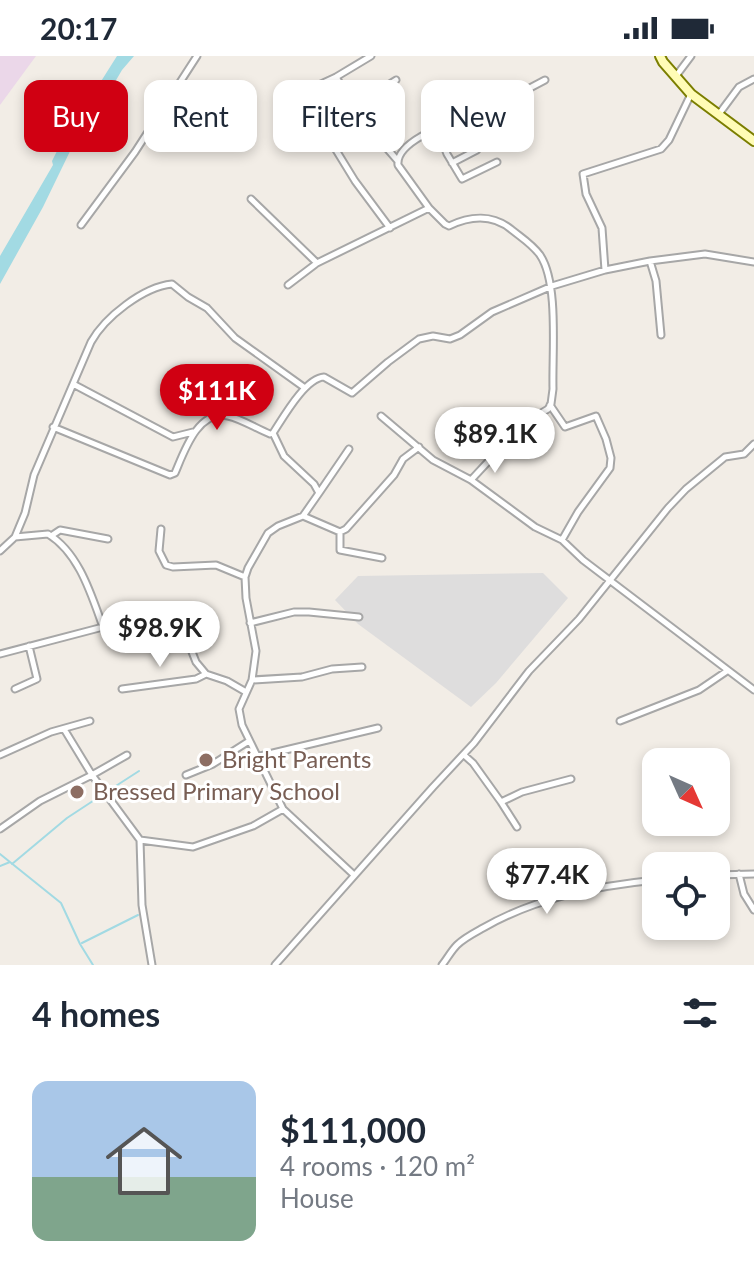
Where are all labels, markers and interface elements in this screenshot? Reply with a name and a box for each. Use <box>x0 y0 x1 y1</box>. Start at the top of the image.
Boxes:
text: 20:17 <box>40 10 117 46</box>
chip: Buy <box>24 80 128 152</box>
chip: Rent <box>144 80 257 152</box>
chip: Filters <box>273 80 405 152</box>
chip: New <box>421 80 534 152</box>
pin: $111K <box>161 364 273 432</box>
text: $111K <box>178 374 256 406</box>
pin: $89.1K <box>430 407 560 475</box>
text: $89.1K <box>453 417 537 449</box>
pin: $98.9K <box>95 601 225 669</box>
text: $98.9K <box>118 611 202 643</box>
place label: Bright Parents <box>222 744 371 773</box>
north arrow <box>642 748 730 836</box>
map controls <box>642 748 730 940</box>
marker: Bright Parents <box>197 751 215 769</box>
place label: Bressed Primary School <box>93 776 340 805</box>
marker: Bressed Primary School <box>68 783 86 801</box>
pin: $77.4K <box>482 848 612 916</box>
button: locate <box>642 852 730 940</box>
text: $77.4K <box>505 858 589 890</box>
icon: filters <box>678 991 722 1035</box>
text: 4 homes <box>32 993 160 1034</box>
text: $111,000 <box>280 1109 426 1150</box>
icon: home <box>96 1113 192 1209</box>
text: 4 rooms · 120 m² <box>280 1150 475 1182</box>
text: House <box>280 1182 354 1214</box>

